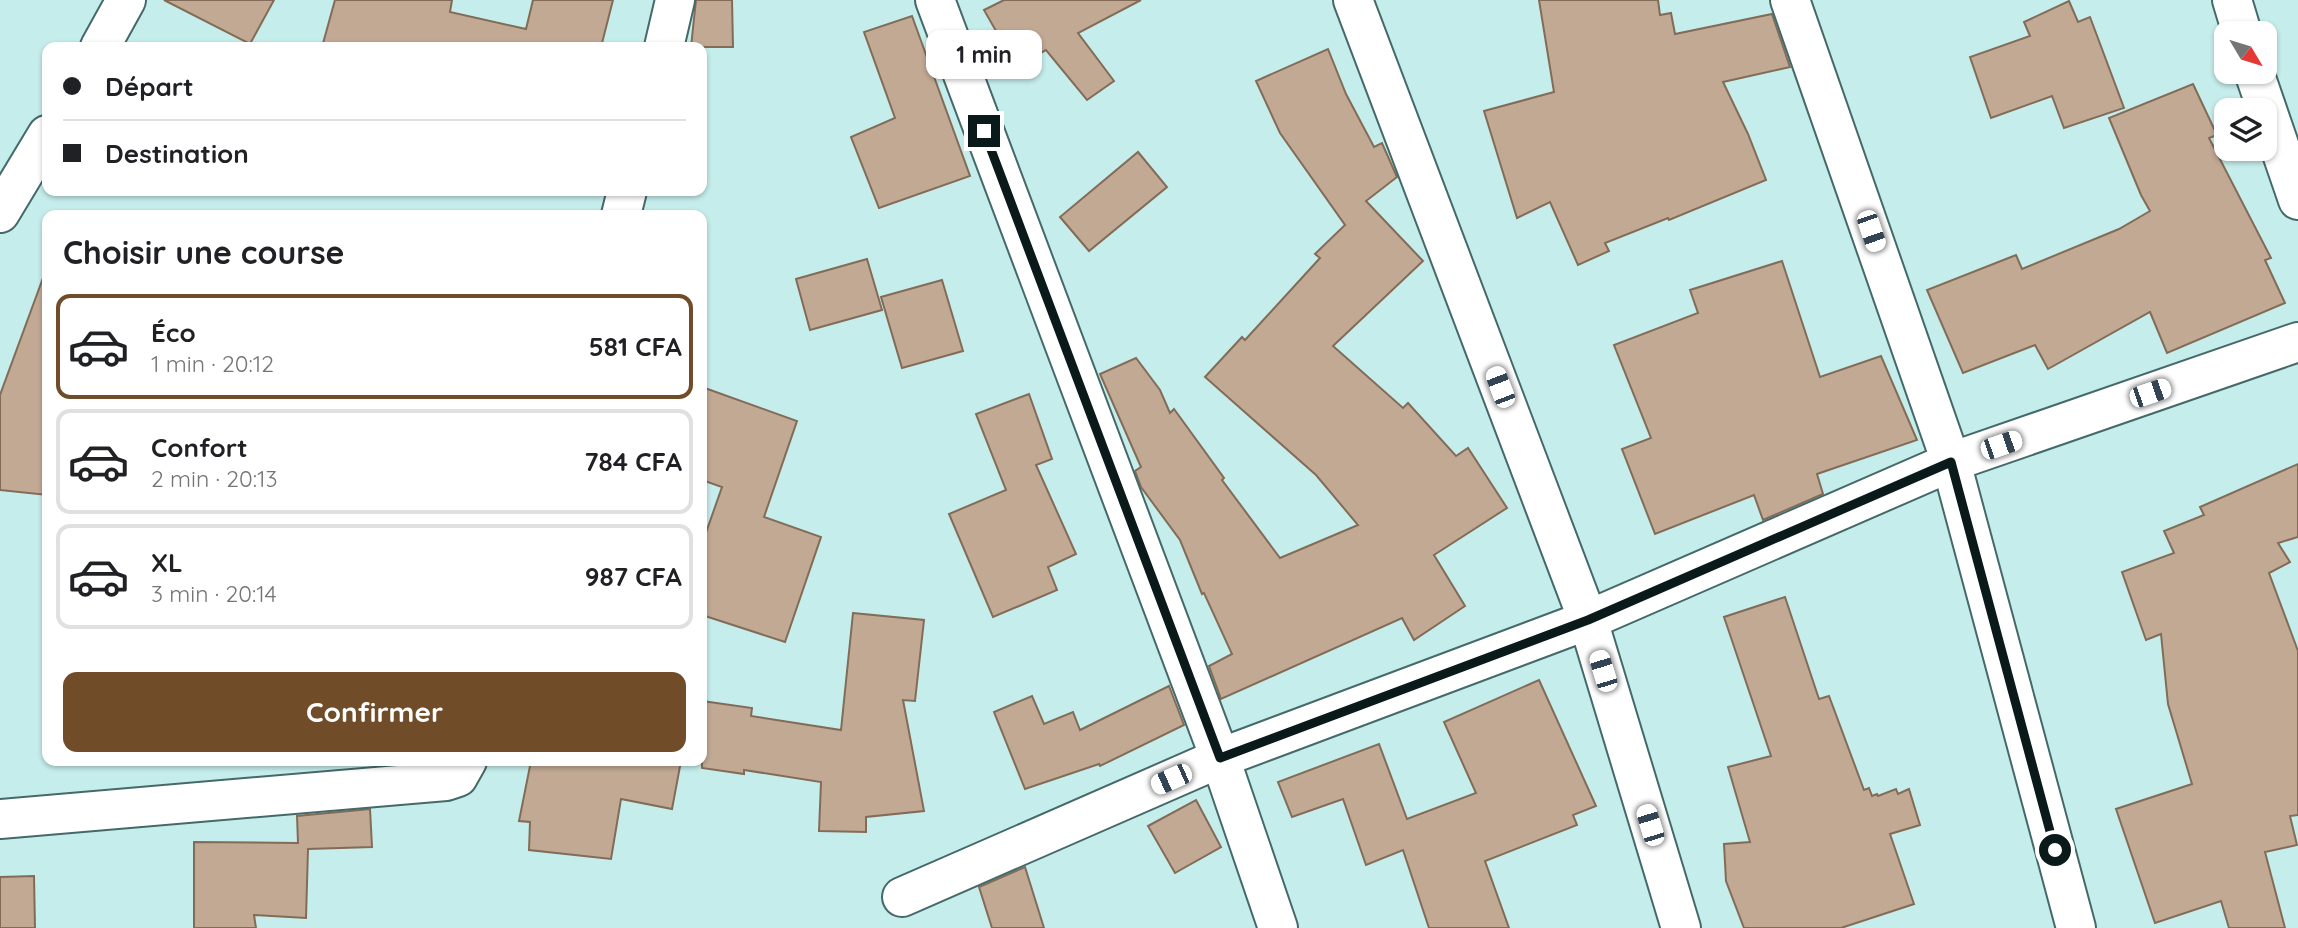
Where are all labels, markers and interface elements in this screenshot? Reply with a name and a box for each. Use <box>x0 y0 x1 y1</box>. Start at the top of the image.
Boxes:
north arrow <box>2214 21 2277 84</box>
map controls <box>2214 21 2277 161</box>
callout: 1 min <box>926 30 1042 78</box>
text: 1 min <box>956 40 1012 69</box>
text: Départ <box>105 70 194 103</box>
button: layers <box>2214 98 2277 161</box>
route end <box>968 115 1000 147</box>
text: Destination <box>105 137 249 170</box>
car <box>1855 208 1888 254</box>
text: Choisir une course <box>63 232 344 272</box>
icon: car <box>67 315 130 378</box>
text: Éco <box>151 316 196 349</box>
text: 581 CFA <box>589 330 682 363</box>
text: 1 min · 20:12 <box>151 349 274 378</box>
car <box>1483 364 1518 410</box>
car <box>2127 376 2174 410</box>
car <box>1978 428 2025 462</box>
icon: car <box>67 430 130 493</box>
text: Confort <box>151 431 248 464</box>
text: 784 CFA <box>584 445 682 478</box>
text: 2 min · 20:13 <box>151 464 278 493</box>
icon: car <box>67 545 130 608</box>
text: XL <box>151 546 183 579</box>
text: 987 CFA <box>585 560 682 593</box>
text: 3 min · 20:14 <box>151 579 277 608</box>
car <box>1587 648 1620 694</box>
button: Confirmer <box>63 672 686 752</box>
car <box>1148 761 1195 797</box>
car <box>1634 802 1667 848</box>
route start <box>2039 834 2071 866</box>

